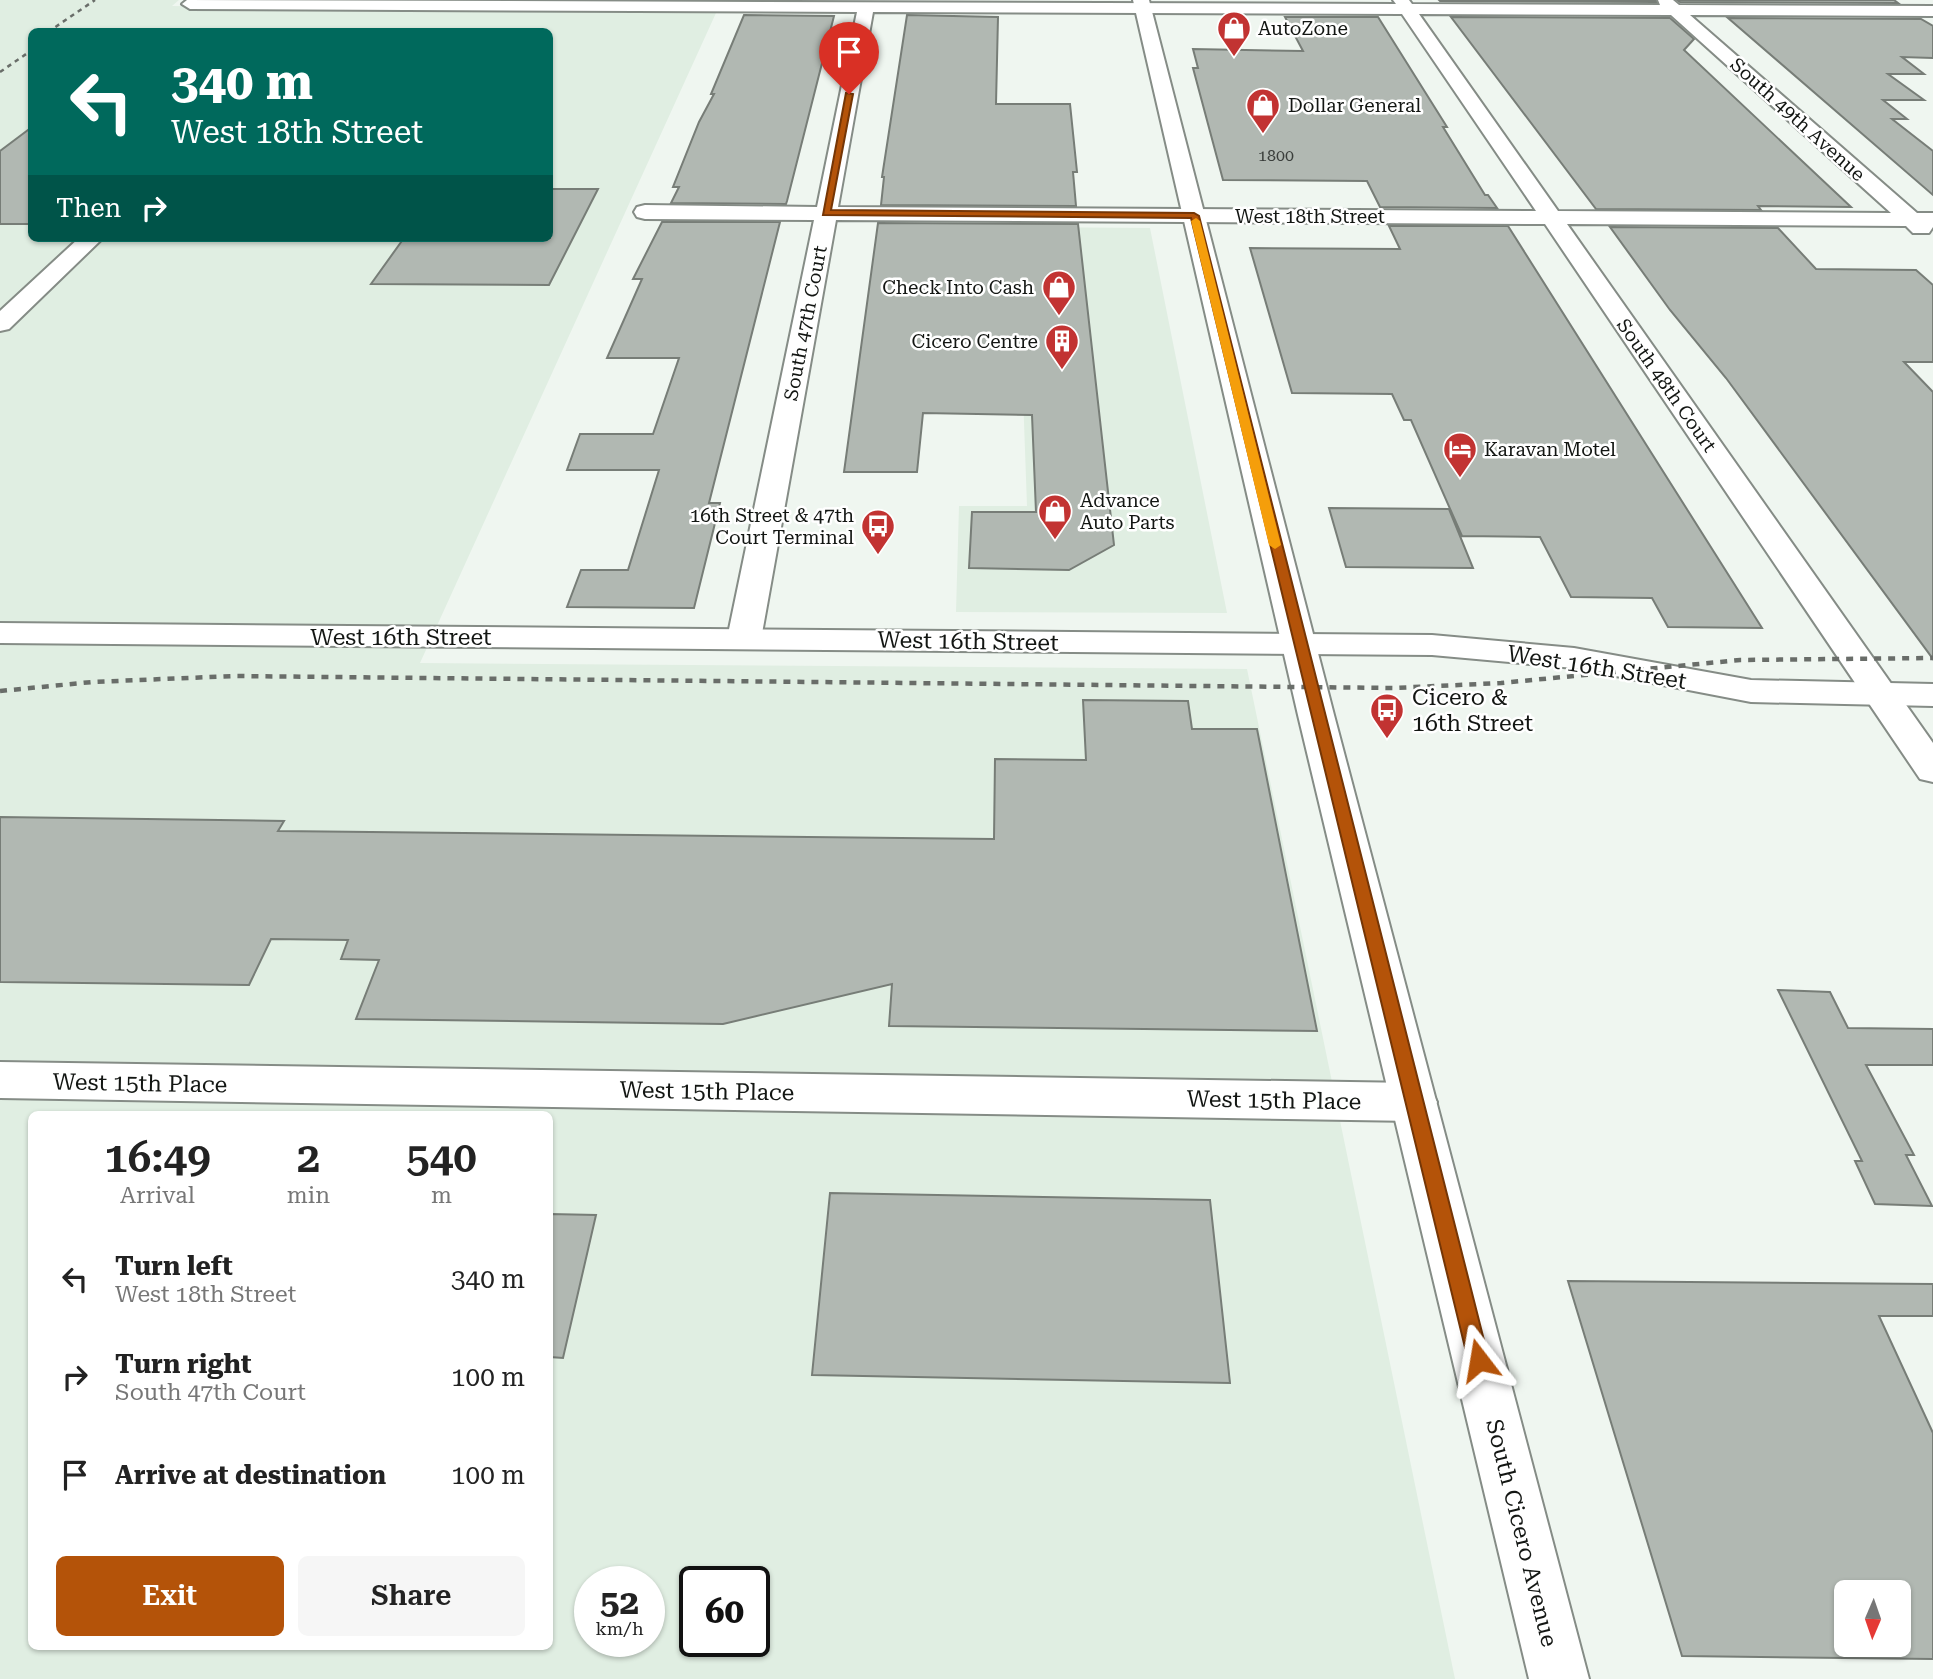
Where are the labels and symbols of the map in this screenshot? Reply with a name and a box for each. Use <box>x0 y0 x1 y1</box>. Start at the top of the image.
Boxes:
shop icon: AutoZone <box>1215 9 1253 58</box>
place label: AutoZone <box>1258 17 1348 40</box>
pin <box>819 22 879 94</box>
street label: South 49th Avenue <box>1726 53 1870 186</box>
shop icon: Dollar General <box>1244 86 1282 135</box>
place label: Dollar General <box>1288 94 1421 117</box>
house number: 1800 <box>1258 146 1294 165</box>
street label: West 18th Street <box>1235 205 1385 228</box>
street label: South 47th Court <box>779 244 832 403</box>
shop icon: Check Into Cash <box>1040 268 1078 317</box>
place label: Check Into Cash <box>882 276 1034 299</box>
street label: South 48th Court <box>1612 314 1721 456</box>
building icon: Cicero Centre <box>1043 322 1081 371</box>
place label: Cicero Centre <box>911 330 1038 353</box>
hotel icon: Karavan Motel <box>1441 430 1479 479</box>
place label: Karavan Motel <box>1484 438 1616 461</box>
place label: Advance Auto Parts <box>1080 489 1175 534</box>
shop icon: Advance Auto Parts <box>1036 492 1074 541</box>
place label: 16th Street & 47th Court Terminal <box>690 504 854 549</box>
bus stop icon: 16th Street & 47th Court Terminal <box>859 507 897 556</box>
street label: West 16th Street <box>310 624 492 651</box>
street label: West 16th Street <box>877 626 1059 657</box>
street label: West 16th Street <box>1505 640 1689 695</box>
place label: Cicero & 16th Street <box>1412 684 1533 737</box>
bus stop icon: Cicero & 16th Street <box>1368 691 1406 740</box>
street label: West 15th Place <box>52 1068 228 1099</box>
street label: West 15th Place <box>619 1076 795 1107</box>
street label: West 15th Place <box>1186 1085 1362 1116</box>
position arrow <box>1442 1323 1516 1397</box>
street label: South Cicero Avenue <box>1480 1417 1563 1650</box>
speed limit sign: 60 <box>679 1566 770 1657</box>
north arrow <box>1834 1580 1911 1657</box>

